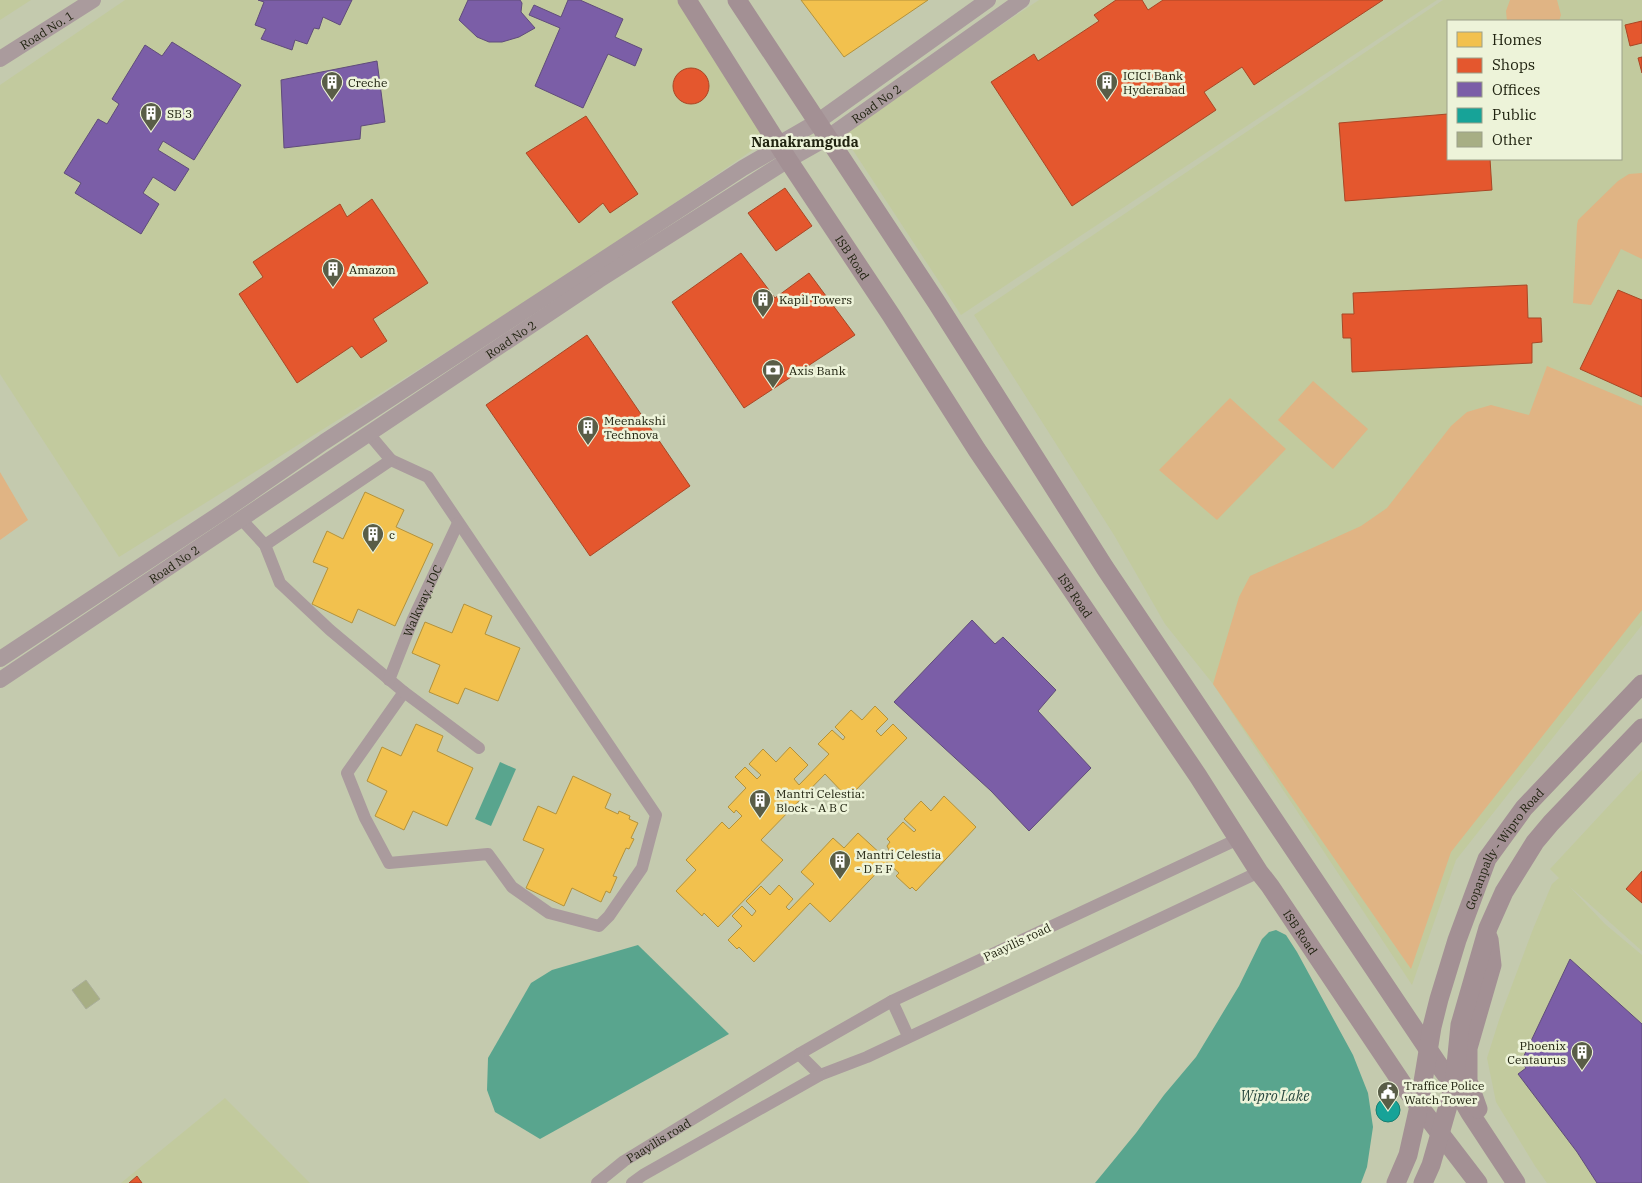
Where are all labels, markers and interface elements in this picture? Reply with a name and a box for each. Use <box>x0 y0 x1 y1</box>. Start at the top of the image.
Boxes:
street label: Road No. 1 <box>17 7 76 52</box>
legend <box>1447 20 1622 160</box>
text: Homes <box>1492 30 1542 49</box>
text: Shops <box>1492 55 1535 74</box>
place label: ICICI Bank Hyderabad <box>1123 68 1185 97</box>
building icon: Creche <box>320 70 344 101</box>
building icon: ICICI Bank Hyderabad <box>1095 70 1119 101</box>
place label: Creche <box>348 75 387 90</box>
text: Offices <box>1492 80 1540 99</box>
street label: Road No 2 <box>848 81 904 126</box>
building icon: SB 3 <box>139 101 163 132</box>
text: Public <box>1492 105 1537 124</box>
place label: SB 3 <box>167 106 192 121</box>
text: Other <box>1492 130 1532 149</box>
district label: Nanakramguda <box>751 133 859 151</box>
street label: ISB Road <box>832 232 873 283</box>
building icon: Amazon <box>321 257 345 288</box>
place label: Amazon <box>349 262 396 277</box>
building icon: Kapil Towers <box>751 287 775 318</box>
place label: Kapil Towers <box>779 292 852 307</box>
street label: Road No 2 <box>483 317 539 361</box>
bank icon: Axis Bank <box>761 358 785 389</box>
place label: Axis Bank <box>789 363 846 378</box>
place label: Meenakshi Technova <box>604 413 666 442</box>
building icon: Meenakshi Technova <box>576 415 600 446</box>
building icon: c <box>361 522 385 553</box>
place label: c <box>389 527 395 542</box>
street label: Road No 2 <box>146 542 202 586</box>
street label: Walkway, JOC <box>399 562 445 639</box>
street label: ISB Road <box>1055 570 1096 621</box>
street label: Gopanpally - Wipro Road <box>1461 785 1547 912</box>
place label: Mantri Celestia: Block - A B C <box>776 786 865 815</box>
building icon: Mantri Celestia: Block - A B C <box>748 788 772 819</box>
place label: Mantri Celestia - D E F <box>856 847 942 876</box>
building icon: Mantri Celestia - D E F <box>828 849 852 880</box>
street label: ISB Road <box>1280 907 1321 957</box>
street label: Paayilis road <box>981 920 1053 964</box>
place label: Phoenix Centaurus <box>1507 1038 1566 1067</box>
building icon: Phoenix Centaurus <box>1570 1040 1594 1071</box>
place label: Traffice Police Watch Tower <box>1404 1078 1484 1107</box>
public building icon: Traffice Police Watch Tower <box>1376 1080 1400 1111</box>
water label: Wipro Lake <box>1241 1087 1310 1105</box>
street label: Paayilis road <box>623 1115 693 1165</box>

